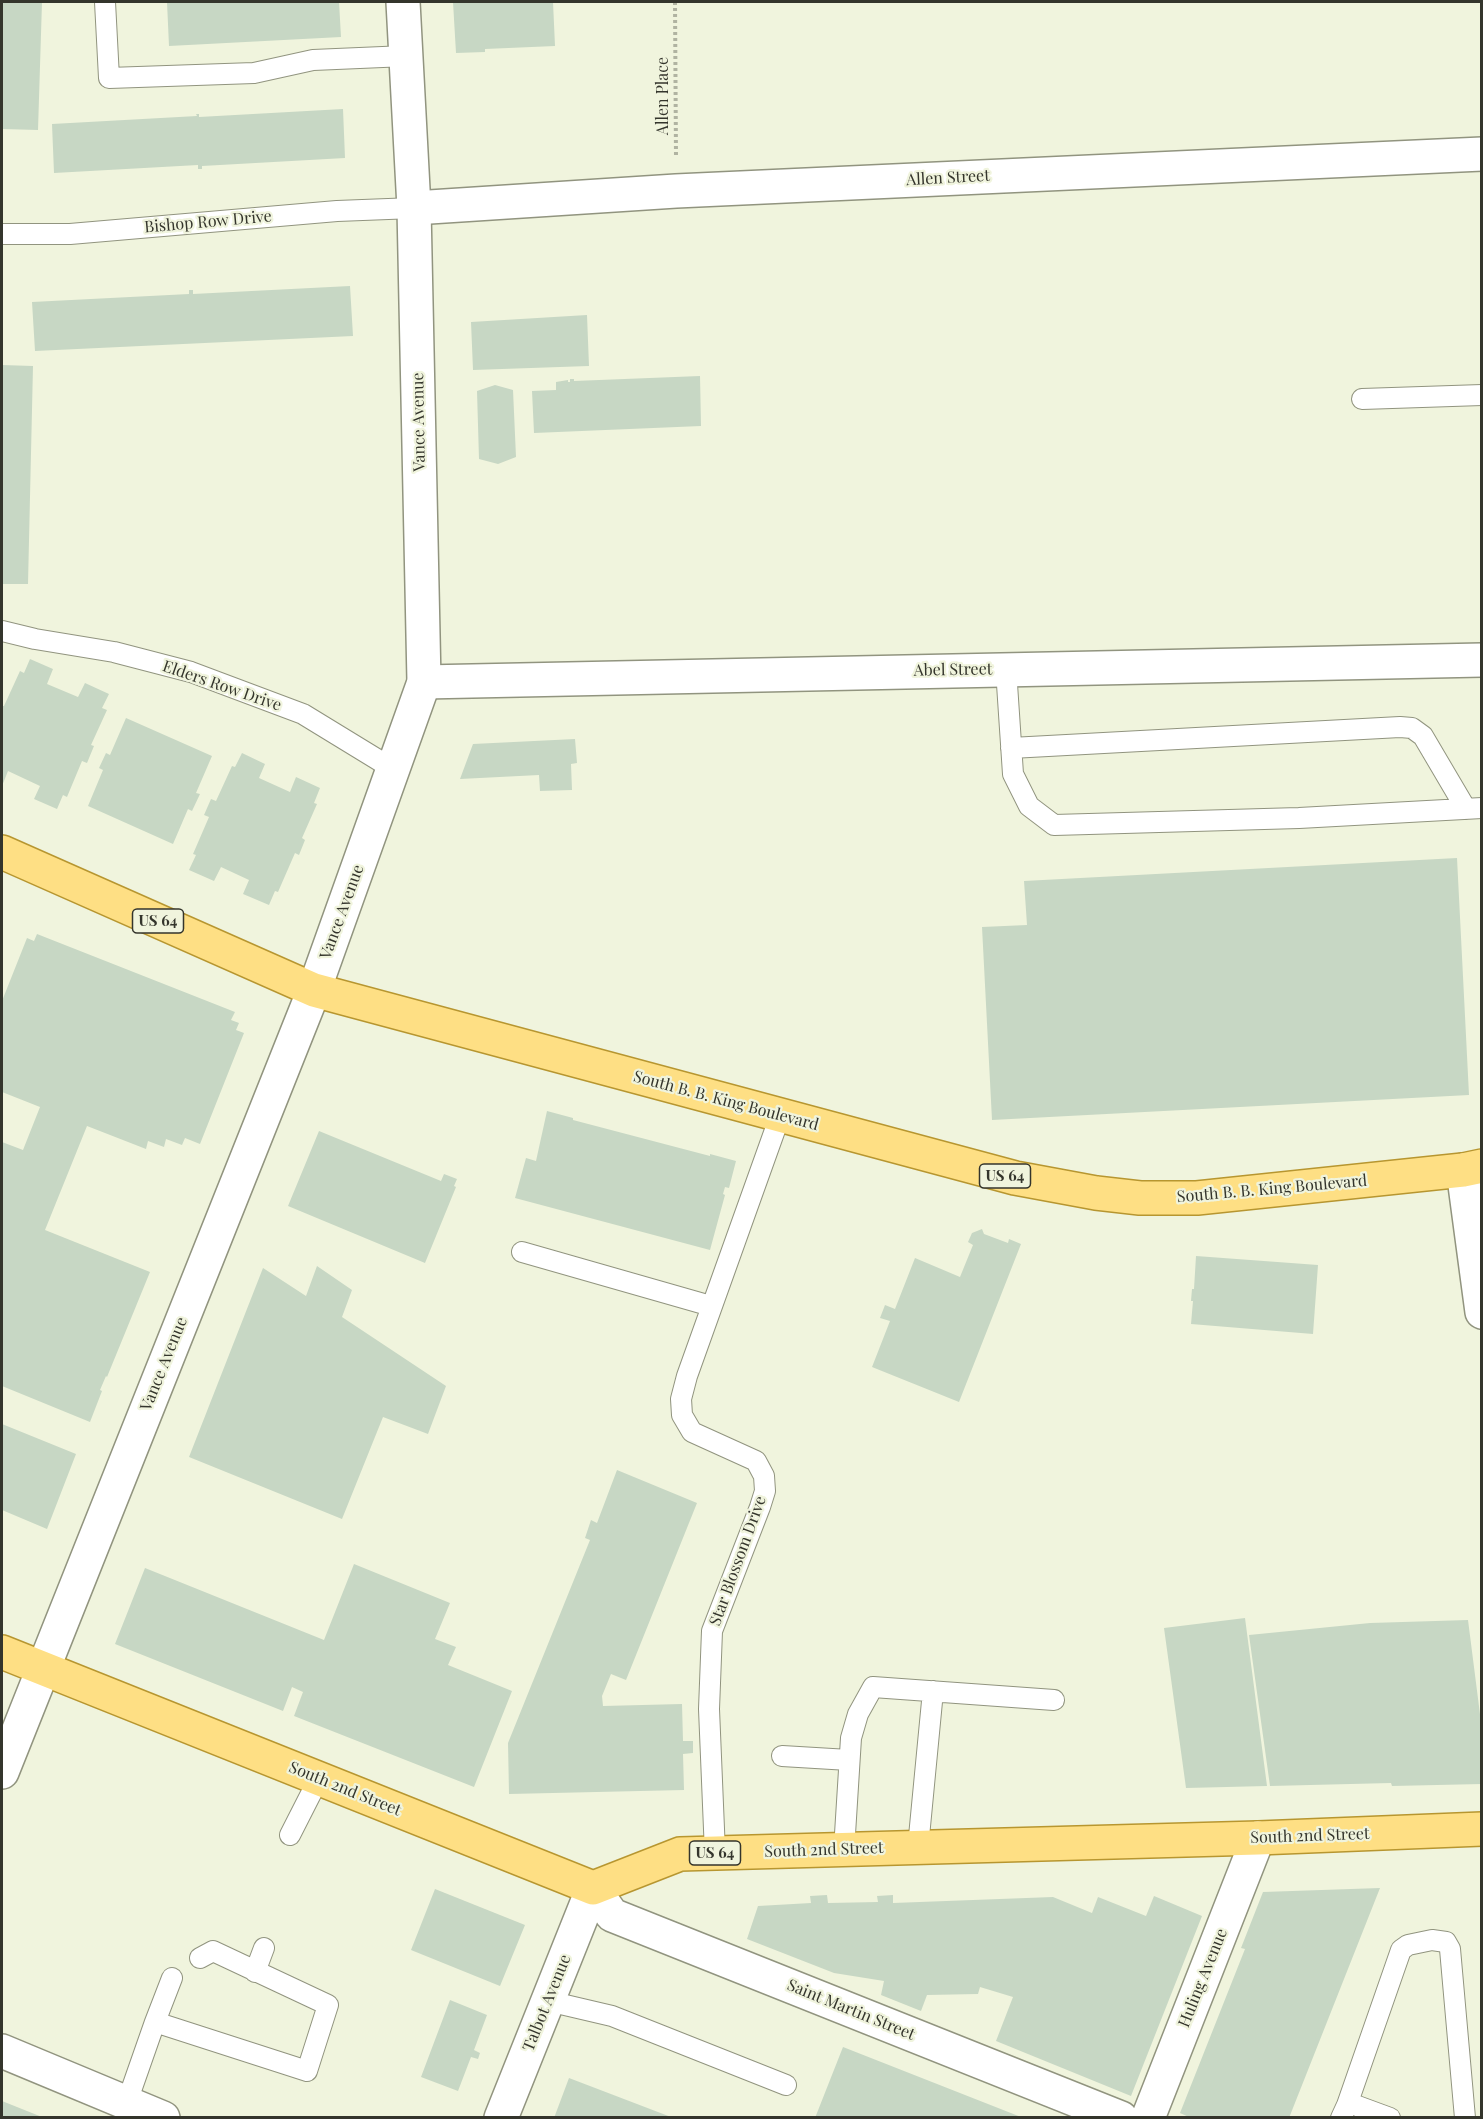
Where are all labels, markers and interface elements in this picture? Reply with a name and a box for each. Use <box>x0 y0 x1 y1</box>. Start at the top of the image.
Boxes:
street label: Allen Place <box>653 57 673 135</box>
street label: Allen Street <box>906 166 990 190</box>
street label: Bishop Row Drive <box>144 207 272 237</box>
street label: Vance Avenue <box>409 372 429 472</box>
street label: Elders Row Drive <box>160 657 284 715</box>
street label: Abel Street <box>913 660 993 680</box>
street label: Vance Avenue <box>316 862 368 962</box>
road number: US 64 <box>132 909 184 933</box>
street label: South B. B. King Boulevard <box>631 1067 821 1135</box>
road number: US 64 <box>980 1164 1030 1188</box>
street label: South B. B. King Boulevard <box>1176 1171 1368 1207</box>
street label: Vance Avenue <box>137 1314 191 1414</box>
street label: Star Blossom Drive <box>706 1493 770 1629</box>
street label: South 2nd Street <box>286 1758 404 1820</box>
street label: South 2nd Street <box>1250 1824 1370 1848</box>
street label: South 2nd Street <box>764 1838 884 1862</box>
road number: US 64 <box>690 1841 740 1865</box>
street label: Huling Avenue <box>1174 1926 1232 2030</box>
street label: Talbot Avenue <box>519 1952 575 2054</box>
street label: Saint Martin Street <box>784 1976 918 2044</box>

